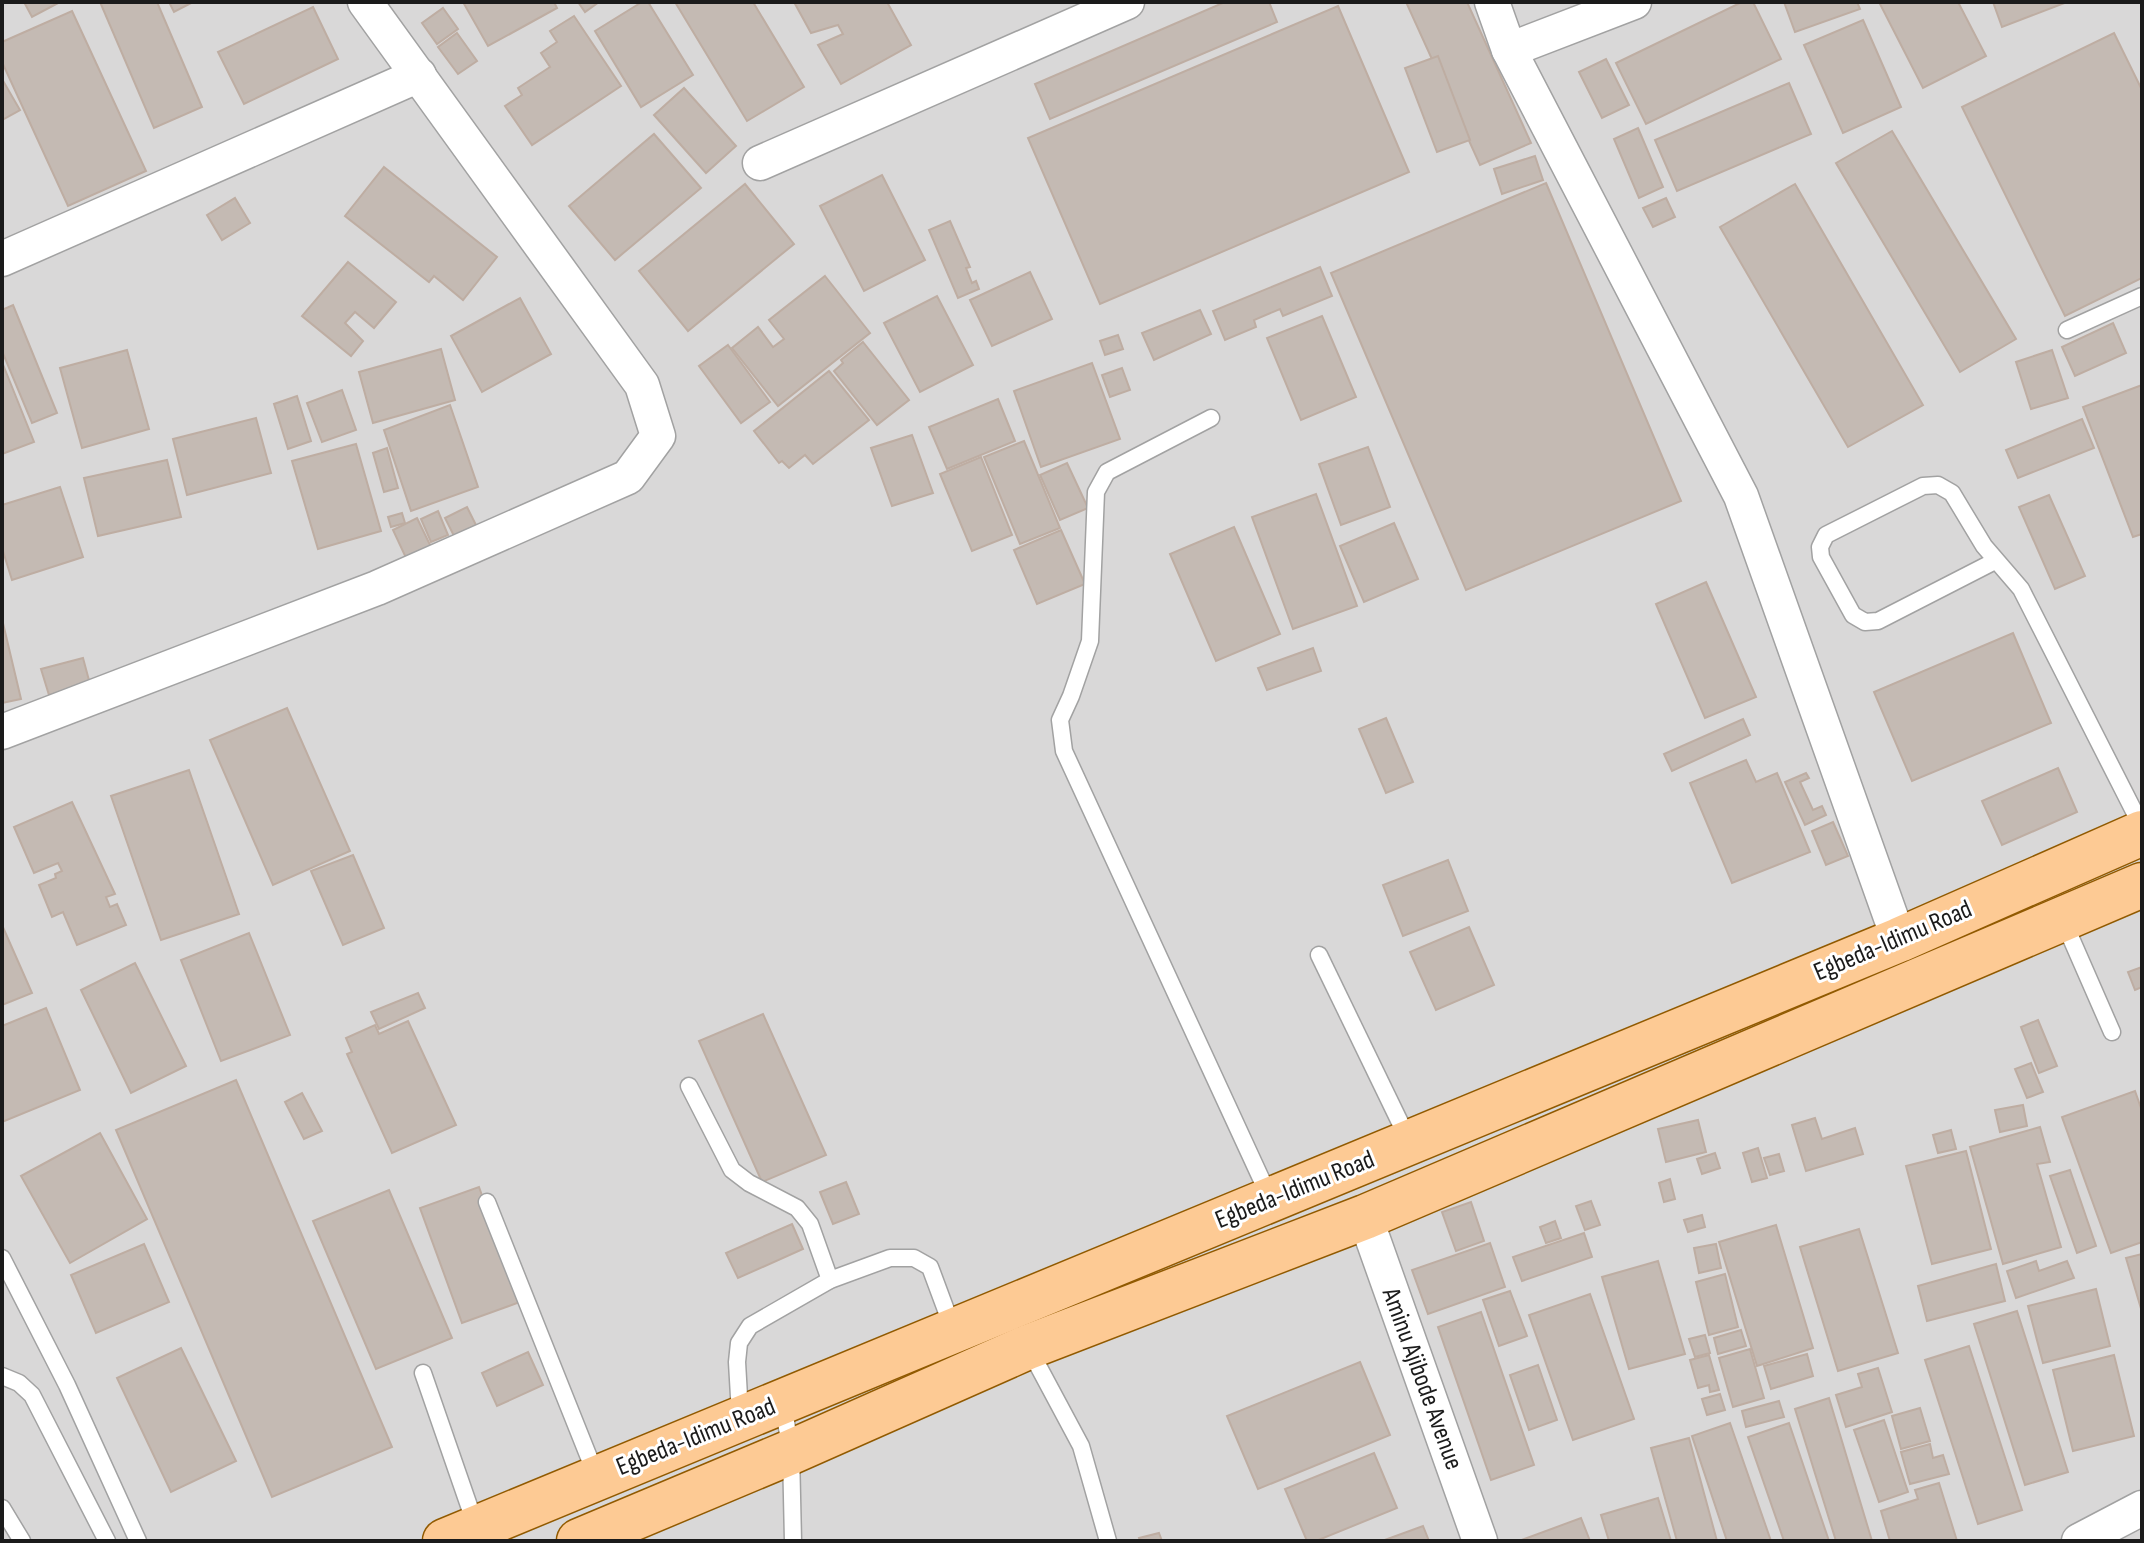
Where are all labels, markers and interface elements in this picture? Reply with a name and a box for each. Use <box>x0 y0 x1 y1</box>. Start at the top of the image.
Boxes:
street label: Egbeda-Idimu Road <box>1809 894 1977 988</box>
street label: Egbeda-Idimu Road <box>1211 1144 1379 1236</box>
street label: Aminu Ajibode Avenue <box>1374 1283 1469 1474</box>
street label: Egbeda-Idimu Road <box>612 1391 780 1483</box>

